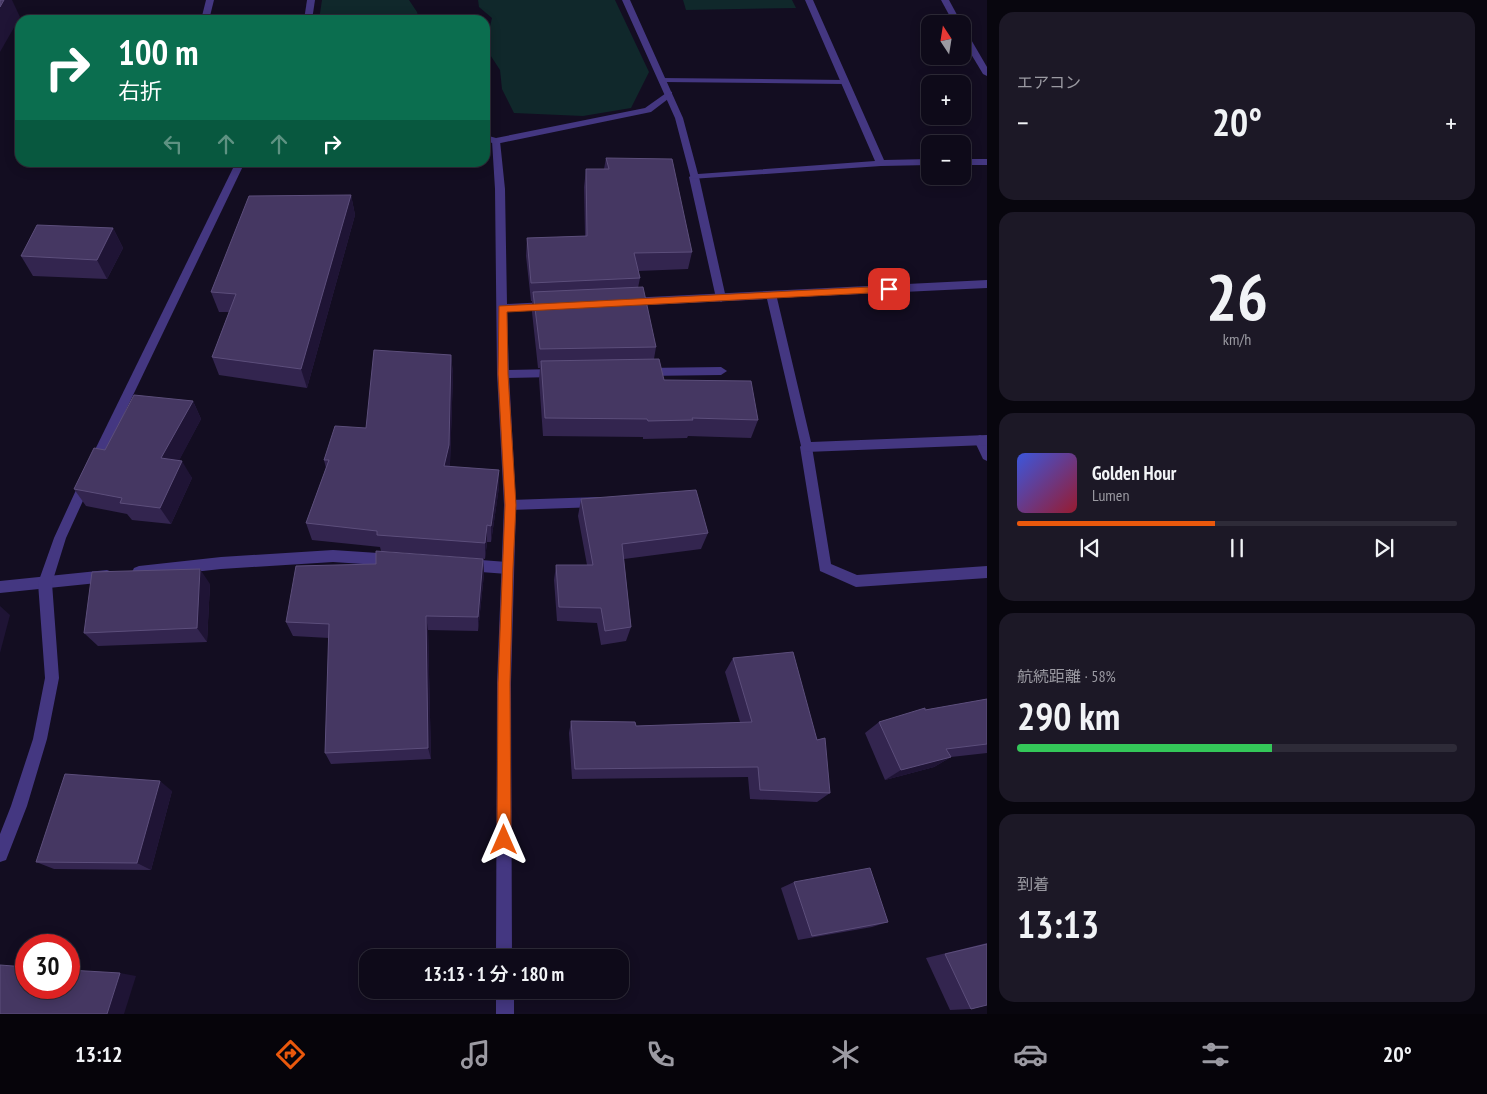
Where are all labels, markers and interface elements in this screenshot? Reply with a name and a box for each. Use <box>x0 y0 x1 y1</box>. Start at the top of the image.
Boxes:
north arrow <box>921 15 971 65</box>
map controls <box>921 15 971 185</box>
text: 100 m <box>118 29 199 75</box>
icon: right <box>35 35 100 100</box>
text: エアコン <box>1017 72 1081 92</box>
button: + <box>921 75 971 125</box>
text: 右折 <box>118 77 162 105</box>
text: 20° <box>1212 97 1262 146</box>
text: − <box>1017 104 1029 141</box>
text: + <box>1445 104 1457 141</box>
icon: left <box>159 130 187 158</box>
icon: ahead <box>212 130 240 158</box>
icon: ahead <box>265 130 293 158</box>
icon: right <box>318 130 346 158</box>
button: − <box>921 135 971 185</box>
text: 26 <box>1206 254 1268 338</box>
pin <box>868 268 910 310</box>
icon: arrive <box>875 275 903 303</box>
text: km/h <box>1223 329 1251 349</box>
text: Golden Hour <box>1092 461 1176 485</box>
text: Lumen <box>1092 485 1129 505</box>
icon: previous <box>1076 534 1104 562</box>
icon: pause <box>1223 534 1251 562</box>
icon: next <box>1370 534 1398 562</box>
text: 航続距離 · 58% <box>1017 666 1116 686</box>
text: 290 km <box>1017 691 1120 740</box>
position arrow <box>477 813 529 865</box>
text: 到着 <box>1017 874 1049 894</box>
text: 13:13 <box>1017 899 1099 948</box>
speed limit sign: 30 <box>15 934 80 999</box>
text: 13:13 · 1 分 · 180 m <box>424 962 564 986</box>
icon: directions <box>273 1037 308 1072</box>
icon: music <box>458 1037 493 1072</box>
icon: phone <box>643 1037 678 1072</box>
icon: climate <box>828 1037 863 1072</box>
icon: car <box>1013 1037 1048 1072</box>
icon: filters <box>1198 1037 1233 1072</box>
text: 13:12 <box>75 1040 123 1068</box>
text: 20° <box>1383 1040 1412 1068</box>

